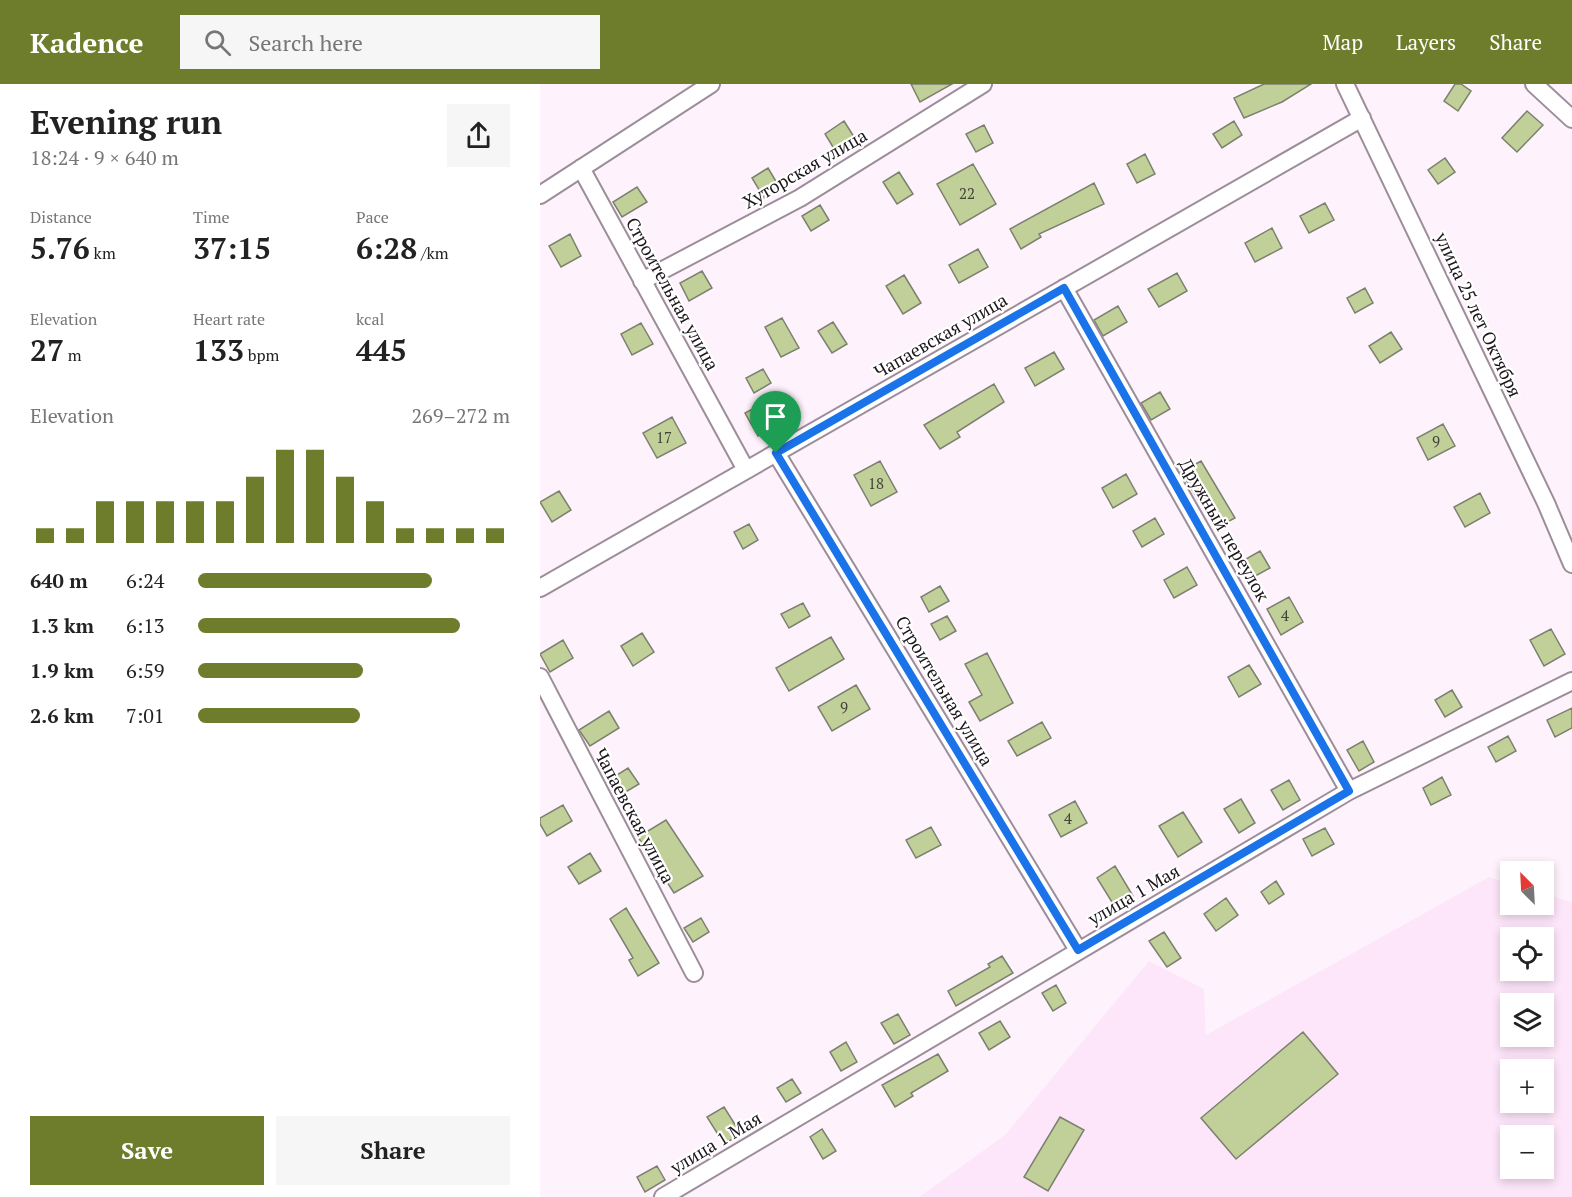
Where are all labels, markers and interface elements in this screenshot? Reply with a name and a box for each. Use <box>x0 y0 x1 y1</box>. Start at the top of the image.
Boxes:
search box <box>180 15 600 69</box>
text: Kadence <box>30 24 144 61</box>
icon: search <box>201 26 234 59</box>
text: Search here <box>249 28 363 57</box>
text: Map <box>1322 28 1363 56</box>
text: Layers <box>1396 28 1456 56</box>
text: Share <box>1489 28 1542 56</box>
text: Evening run <box>30 100 222 143</box>
button: share <box>447 104 510 167</box>
street label: Хуторская улица <box>738 123 871 213</box>
text: 18:24 · 9 × 640 m <box>30 144 179 171</box>
house number: 22 <box>959 183 975 203</box>
text: Distance <box>30 206 92 228</box>
text: Time <box>193 206 230 228</box>
text: Pace <box>356 206 389 228</box>
street label: Строительная улица <box>621 213 725 374</box>
street label: улица 25 лет Октября <box>1430 227 1528 401</box>
text: 5.76 <box>30 228 90 268</box>
text: 37:15 <box>193 228 271 268</box>
text: 6:28 <box>356 228 417 268</box>
text: km <box>90 242 116 264</box>
text: /km <box>417 242 449 264</box>
street label: Чапаевская улица <box>870 287 1011 383</box>
text: Elevation <box>30 308 97 330</box>
text: Heart rate <box>193 308 265 330</box>
text: kcal <box>356 308 384 330</box>
text: 27 <box>30 330 64 370</box>
text: 133 <box>193 330 244 370</box>
text: 445 <box>356 330 407 370</box>
text: m <box>64 344 82 366</box>
text: bpm <box>244 344 279 366</box>
pin <box>750 391 801 453</box>
icon: arrive <box>759 400 792 433</box>
text: Elevation <box>30 402 114 429</box>
text: 269–272 m <box>411 402 510 429</box>
house number: 17 <box>656 427 672 447</box>
house number: 9 <box>1432 431 1440 451</box>
street label: Дружный переулок <box>1174 454 1276 606</box>
house number: 18 <box>868 473 884 493</box>
text: 640 m <box>30 567 88 594</box>
text: 6:24 <box>126 567 165 594</box>
house number: 4 <box>1281 605 1289 625</box>
street label: Строительная улица <box>890 611 999 770</box>
text: 1.3 km <box>30 612 94 639</box>
text: 6:13 <box>126 612 165 639</box>
text: 1.9 km <box>30 657 94 684</box>
text: 6:59 <box>126 657 165 684</box>
house number: 9 <box>840 697 848 717</box>
text: 2.6 km <box>30 702 94 729</box>
text: 7:01 <box>126 702 165 729</box>
street label: Чапаевская улица <box>589 744 681 887</box>
house number: 4 <box>1064 808 1072 828</box>
street label: улица 1 Мая <box>1082 858 1184 931</box>
north arrow <box>1500 861 1554 915</box>
map controls <box>1500 861 1554 1179</box>
button: locate <box>1500 927 1554 981</box>
button: layers <box>1500 993 1554 1047</box>
button: + <box>1500 1059 1554 1113</box>
street label: улица 1 Мая <box>665 1106 765 1179</box>
button: Save <box>30 1116 264 1185</box>
button: Share <box>276 1116 510 1185</box>
button: − <box>1500 1125 1554 1179</box>

